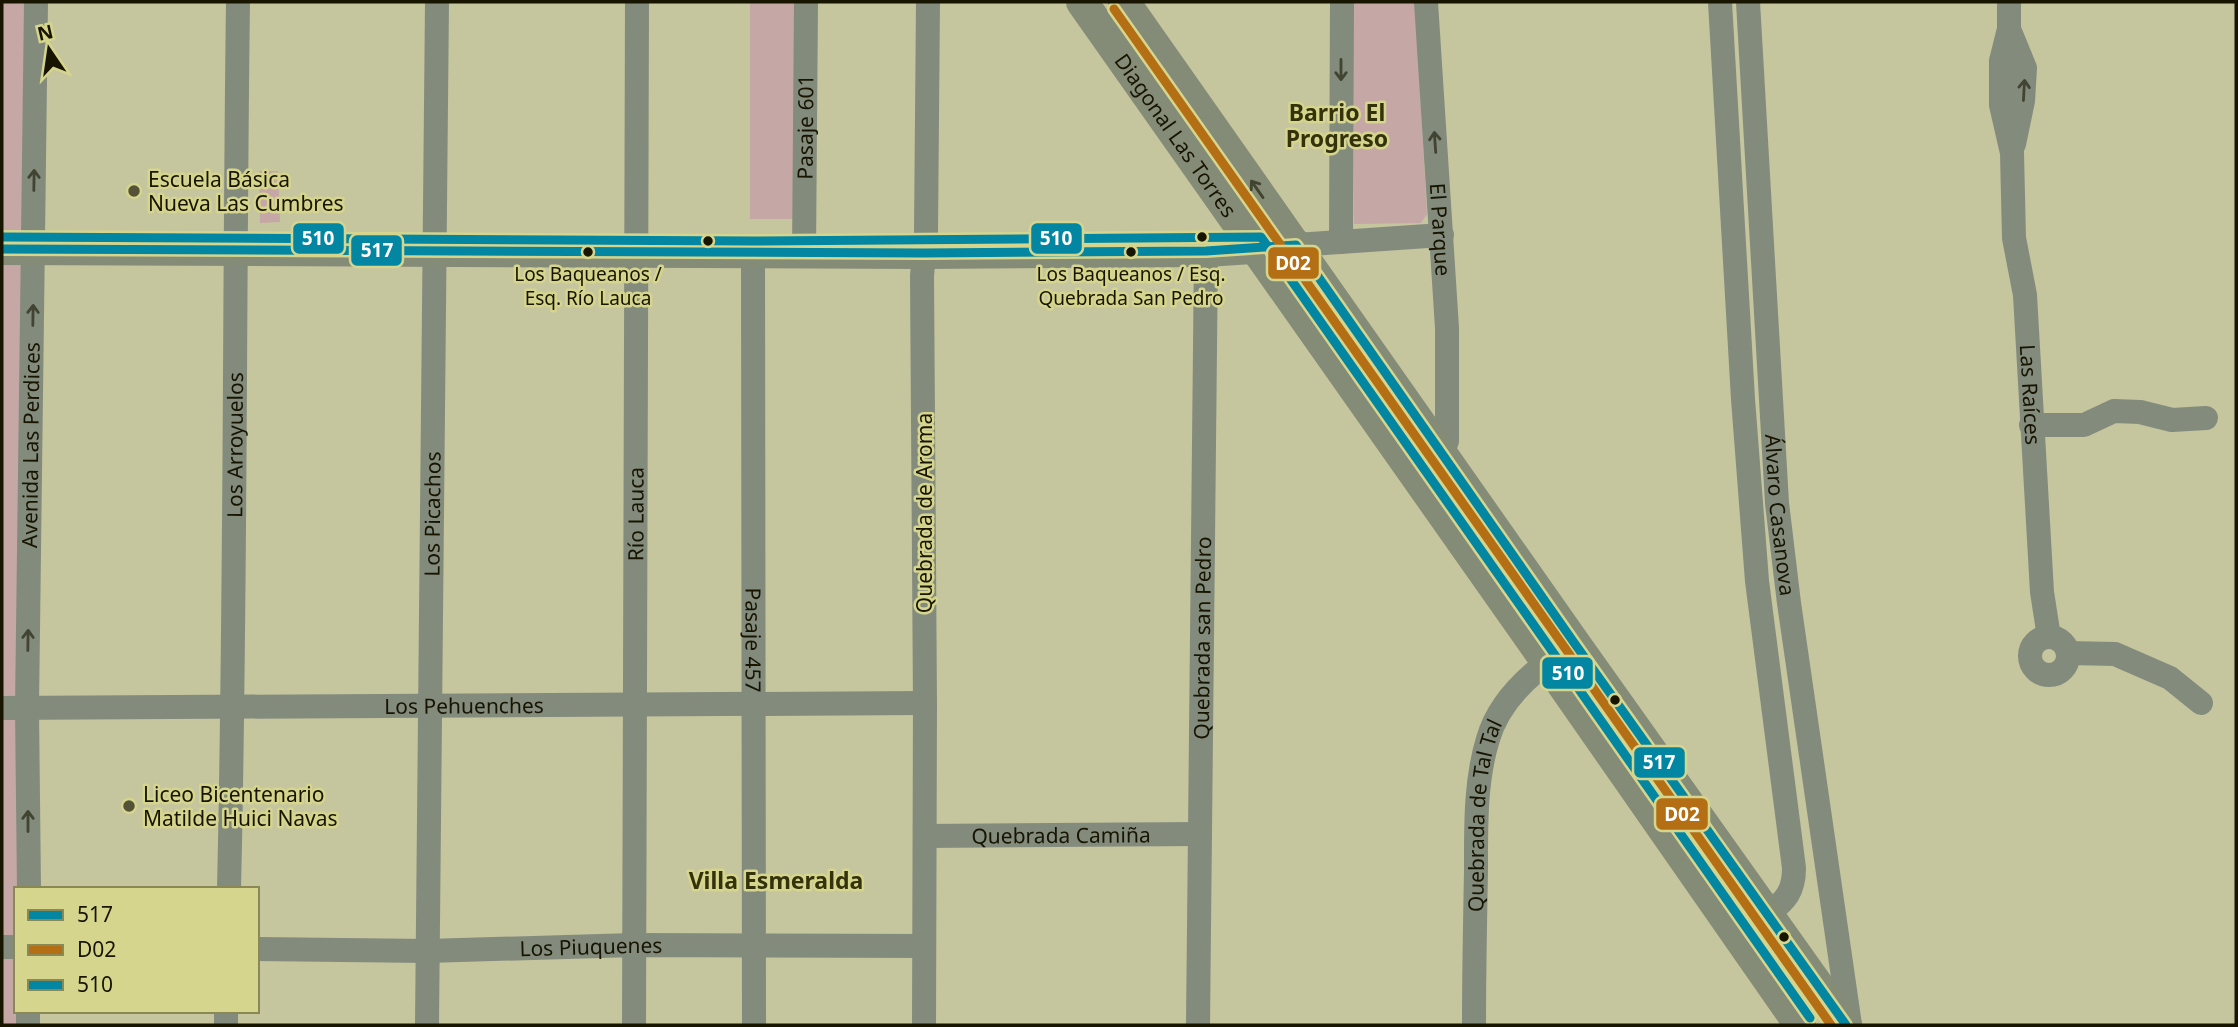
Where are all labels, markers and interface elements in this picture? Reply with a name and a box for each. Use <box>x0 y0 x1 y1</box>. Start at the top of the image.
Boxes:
north arrow <box>14 14 84 84</box>
text: N <box>35 18 56 47</box>
street label: Diagonal Las Torres <box>1109 48 1243 223</box>
one-way arrow <box>1334 58 1348 81</box>
street label: Pasaje 601 <box>791 74 819 180</box>
one-way arrow <box>2017 79 2030 102</box>
district label: Barrio El Progreso <box>1286 96 1388 154</box>
one-way arrow <box>1429 131 1442 154</box>
place label: Escuela Básica Nueva Las Cumbres <box>148 165 344 217</box>
one-way arrow <box>27 169 41 192</box>
one-way arrow <box>1250 180 1264 199</box>
street label: El Parque <box>1424 182 1458 277</box>
marker: Escuela Básica Nueva Las Cumbres <box>126 183 142 199</box>
line badge: 510 <box>292 222 345 255</box>
line badge: 510 <box>1030 222 1083 255</box>
text: 510 <box>302 225 334 251</box>
text: 510 <box>1040 225 1072 251</box>
unlabelled marker <box>1195 230 1209 244</box>
line badge: 517 <box>350 234 403 267</box>
unlabelled marker <box>701 234 715 248</box>
text: 517 <box>361 237 393 263</box>
marker: Los Baqueanos / Esq. Río Lauca <box>581 245 595 259</box>
marker: Los Baqueanos / Esq. Quebrada San Pedro <box>1124 245 1138 259</box>
line badge: D02 <box>1267 246 1320 280</box>
text: D02 <box>1275 250 1311 276</box>
place label: Los Baqueanos / Esq. Río Lauca <box>514 261 662 311</box>
place label: Los Baqueanos / Esq. Quebrada San Pedro <box>1036 261 1226 311</box>
one-way arrow <box>26 303 40 326</box>
street label: Avenida Las Perdices <box>15 342 46 548</box>
street label: Las Raíces <box>2014 344 2048 446</box>
street label: Los Arroyuelos <box>220 372 249 518</box>
street label: Quebrada de Aroma <box>910 413 938 613</box>
street label: Álvaro Casanova <box>1759 433 1802 597</box>
street label: Los Picachos <box>417 451 447 577</box>
street label: Río Lauca <box>621 467 650 561</box>
street label: Quebrada san Pedro <box>1187 536 1217 740</box>
street label: Pasaje 457 <box>739 587 768 693</box>
one-way arrow <box>21 629 35 652</box>
line badge: 510 <box>1541 656 1594 690</box>
text: 510 <box>1552 660 1584 686</box>
street label: Los Pehuenches <box>384 691 544 720</box>
unlabelled marker <box>1608 693 1622 707</box>
street label: Quebrada de Tal Tal <box>1461 714 1508 912</box>
line badge: 517 <box>1633 746 1686 779</box>
text: 517 <box>1643 749 1675 775</box>
place label: Liceo Bicentenario Matilde Huici Navas <box>143 780 338 832</box>
line badge: D02 <box>1655 797 1709 831</box>
marker: Liceo Bicentenario Matilde Huici Navas <box>121 798 137 814</box>
text: D02 <box>1664 801 1700 827</box>
one-way arrow <box>21 809 35 832</box>
street label: Quebrada Camiña <box>971 820 1151 850</box>
district label: Villa Esmeralda <box>689 864 863 896</box>
legend <box>14 887 259 1013</box>
text: 517 <box>77 900 113 928</box>
unlabelled marker <box>1777 930 1791 944</box>
street label: Los Piuquenes <box>519 931 662 962</box>
text: D02 <box>77 935 116 963</box>
text: 510 <box>77 970 113 998</box>

